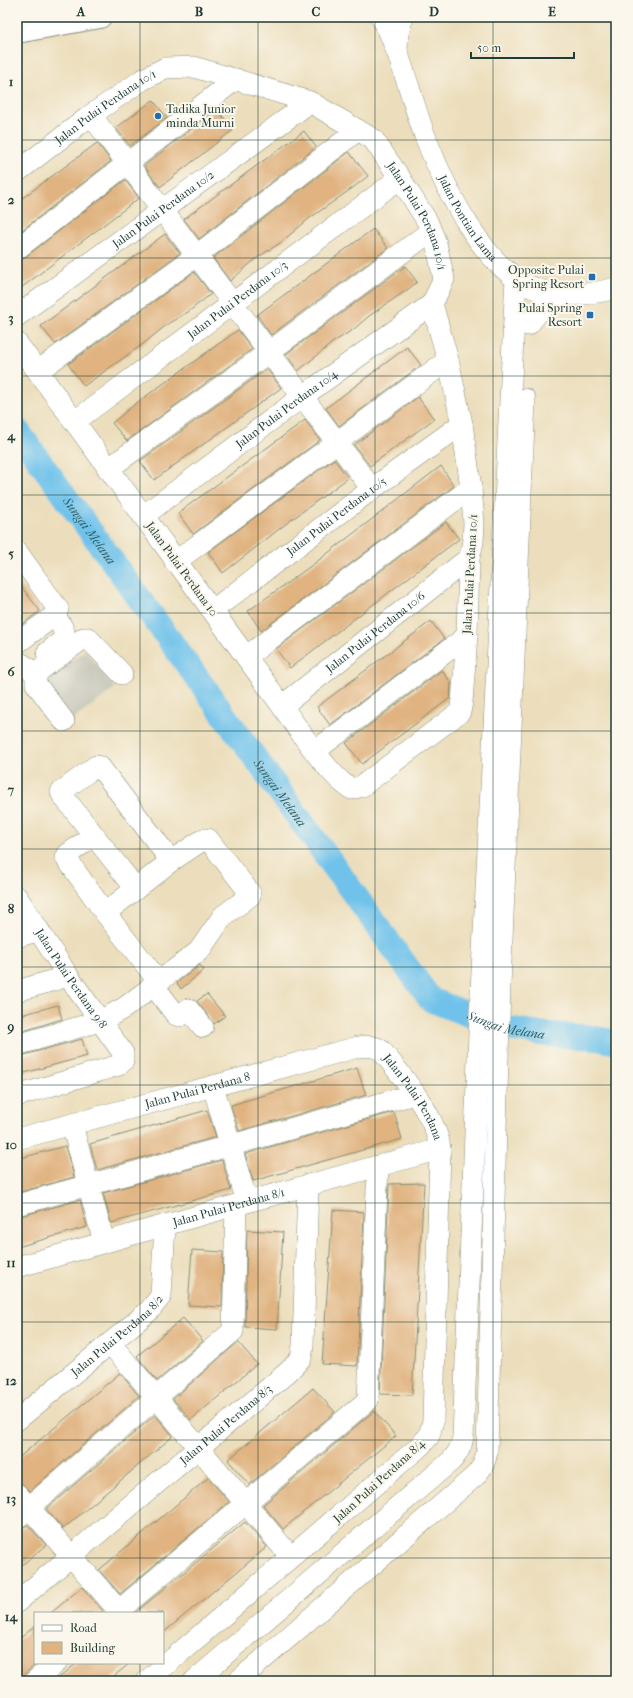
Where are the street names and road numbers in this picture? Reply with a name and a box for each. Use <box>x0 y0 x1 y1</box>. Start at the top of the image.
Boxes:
street label: Jalan Pulai Perdana 10/1 <box>51 67 159 148</box>
street label: Jalan Pulai Perdana 10/1 <box>383 158 449 272</box>
street label: Jalan Pulai Perdana 10/2 <box>109 168 217 252</box>
street label: Jalan Pontian Lama <box>435 172 500 265</box>
street label: Jalan Pulai Perdana 10/3 <box>184 258 290 342</box>
street label: Jalan Pulai Perdana 10/4 <box>232 366 341 452</box>
street label: Jalan Pulai Perdana 10/5 <box>283 474 389 559</box>
street label: Jalan Pulai Perdana 10/1 <box>460 514 480 635</box>
street label: Jalan Pulai Perdana 10 <box>143 518 221 619</box>
street label: Jalan Pulai Perdana 10/6 <box>322 588 428 676</box>
street label: Jalan Pulai Perdana 9/8 <box>32 925 110 1031</box>
street label: Jalan Pulai Perdana <box>379 1050 445 1142</box>
street label: Jalan Pulai Perdana 8 <box>142 1069 252 1111</box>
street label: Jalan Pulai Perdana 8/1 <box>170 1185 286 1230</box>
street label: Jalan Pulai Perdana 8/2 <box>67 1292 166 1380</box>
street label: Jalan Pulai Perdana 8/3 <box>176 1382 275 1468</box>
street label: Jalan Pulai Perdana 8/4 <box>330 1436 428 1526</box>

